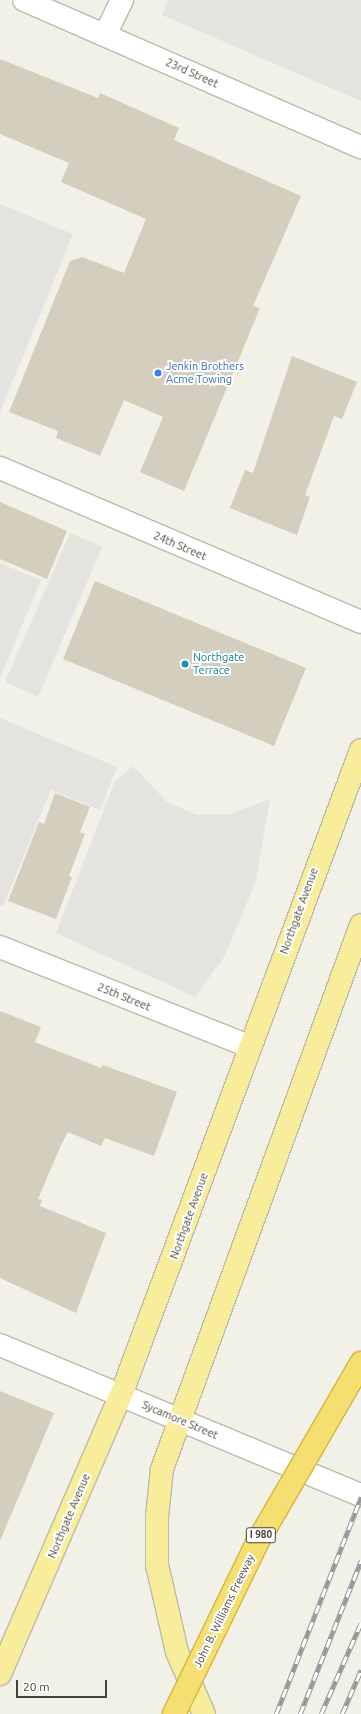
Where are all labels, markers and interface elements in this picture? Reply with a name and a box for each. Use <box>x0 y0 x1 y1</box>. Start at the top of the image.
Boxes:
street label: 23rd Street <box>164 56 220 90</box>
place label: Jenkin Brothers Acme Towing <box>166 360 244 386</box>
marker: Jenkin Brothers Acme Towing <box>153 368 163 378</box>
street label: 24th Street <box>152 529 208 563</box>
place label: Northgate Terrace <box>193 651 244 677</box>
marker: Northgate Terrace <box>180 659 190 669</box>
street label: Northgate Avenue <box>277 866 321 956</box>
street label: 25th Street <box>95 980 153 1014</box>
street label: Northgate Avenue <box>167 1171 211 1261</box>
street label: Sycamore Street <box>140 1398 220 1442</box>
street label: Northgate Avenue <box>45 1472 93 1560</box>
road number: I 980 <box>245 1527 277 1543</box>
street label: John B. Williams Freeway <box>191 1552 257 1670</box>
scale bar <box>18 1672 109 1698</box>
text: 20 m <box>23 1680 50 1693</box>

